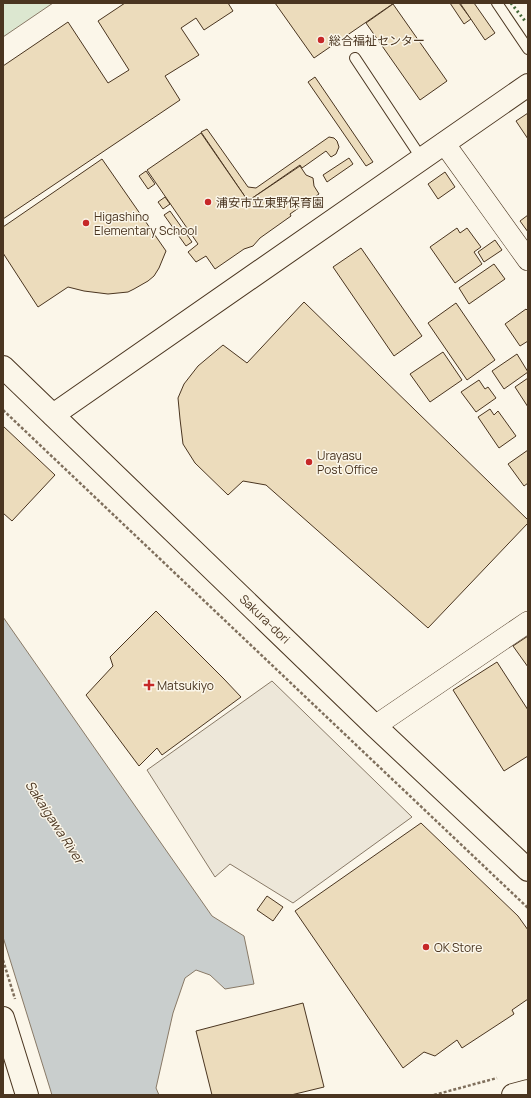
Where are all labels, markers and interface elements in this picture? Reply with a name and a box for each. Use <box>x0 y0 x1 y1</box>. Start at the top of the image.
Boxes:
place label: 総合福祉センター <box>329 32 425 49</box>
marker: 総合福祉センター <box>316 35 326 45</box>
place label: 浦安市立東野保育園 <box>216 194 324 211</box>
marker: 浦安市立東野保育園 <box>203 197 213 207</box>
place label: Higashino Elementary School <box>94 208 197 239</box>
marker: Higashino Elementary School <box>81 218 91 228</box>
place label: Urayasu Post Office <box>317 447 378 478</box>
marker: Urayasu Post Office <box>304 457 314 467</box>
street label: Sakura-dori <box>236 591 294 647</box>
place label: Matsukiyo <box>157 677 214 694</box>
marker: Matsukiyo <box>144 680 154 690</box>
water label: Sakaigawa River <box>21 777 90 869</box>
place label: OK Store <box>434 939 482 956</box>
marker: OK Store <box>421 942 431 952</box>

